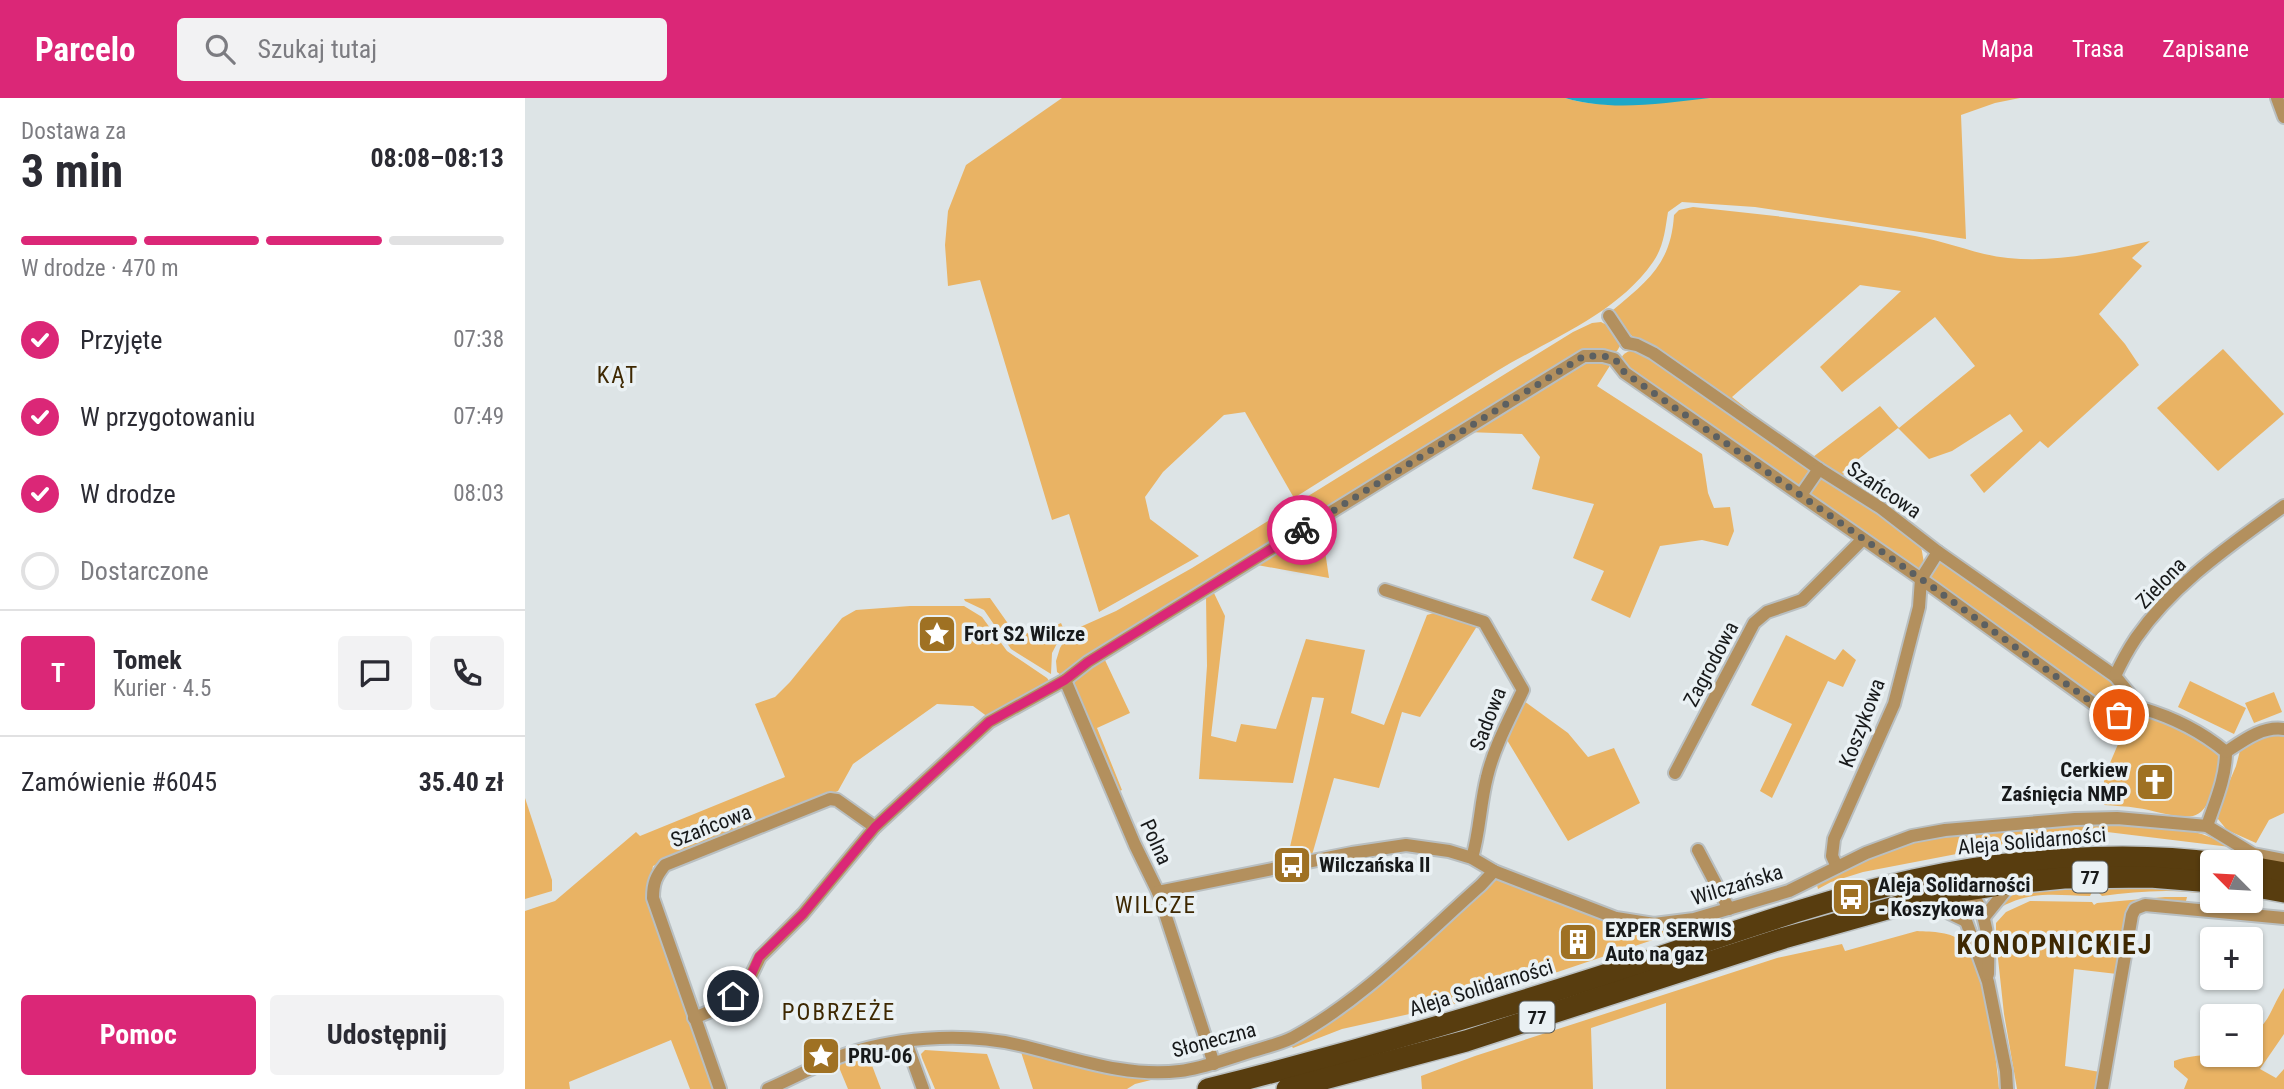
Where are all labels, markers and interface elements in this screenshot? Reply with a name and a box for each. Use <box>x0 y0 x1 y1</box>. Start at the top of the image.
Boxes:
search box <box>177 18 667 81</box>
text: Parcelo <box>35 30 135 69</box>
icon: search <box>201 30 239 68</box>
text: Szukaj tutaj <box>257 34 377 64</box>
text: Mapa <box>1981 35 2034 63</box>
text: Trasa <box>2072 35 2124 63</box>
text: Zapisane <box>2162 35 2249 63</box>
text: Dostawa za <box>21 118 126 145</box>
text: 08:08–08:13 <box>370 143 504 173</box>
text: 3 min <box>21 144 123 198</box>
text: W drodze · 470 m <box>21 255 178 282</box>
icon: check <box>21 321 59 359</box>
text: Przyjęte <box>80 325 162 355</box>
text: 07:38 <box>453 326 504 353</box>
district label: KĄT <box>597 362 639 389</box>
icon: check <box>21 398 59 436</box>
text: W przygotowaniu <box>80 402 255 432</box>
text: 07:49 <box>453 403 504 430</box>
street label: Szańcowa <box>1842 456 1926 524</box>
icon: check <box>21 475 59 513</box>
text: W drodze <box>80 479 176 509</box>
text: 08:03 <box>453 480 504 507</box>
courier <box>1267 495 1337 565</box>
icon: bike <box>1283 511 1321 549</box>
street label: Zielona <box>2131 553 2191 613</box>
text: Dostarczone <box>80 556 209 586</box>
place icon: Fort S2 Wilcze <box>916 613 958 655</box>
street label: Zagrodowa <box>1679 617 1743 711</box>
place label: Fort S2 Wilcze <box>964 622 1085 646</box>
button: chat <box>338 636 412 710</box>
button: phone <box>430 636 504 710</box>
text: Tomek <box>113 645 182 675</box>
text: T <box>51 658 65 688</box>
text: Kurier · 4.5 <box>113 675 211 702</box>
street label: Koszykowa <box>1834 675 1890 771</box>
street label: Sadowa <box>1465 684 1511 754</box>
pin <box>2089 685 2149 745</box>
icon: bag <box>2100 696 2138 734</box>
place label: Cerkiew Zaśnięcia NMP <box>2001 758 2128 806</box>
church icon: Cerkiew Zaśnięcia NMP <box>2134 761 2176 803</box>
text: Zamówienie #6045 <box>21 767 217 797</box>
text: 35.40 zł <box>419 767 504 797</box>
street label: Szańcowa <box>667 800 755 852</box>
street label: Polna <box>1135 816 1177 868</box>
street label: Aleja Solidarności <box>1957 823 2107 859</box>
bus stop icon: Wilczańska II <box>1271 844 1313 886</box>
north arrow <box>2200 850 2263 914</box>
map controls <box>2200 850 2263 1067</box>
place label: Wilczańska II <box>1319 853 1430 877</box>
street label: WiIczańska <box>1688 860 1786 910</box>
road number: 77 <box>2073 862 2107 892</box>
place label: Aleja Solidarności - Koszykowa <box>1878 873 2031 921</box>
bus stop icon: Aleja Solidarności - Koszykowa <box>1830 876 1872 918</box>
district label: WILCZE <box>1115 892 1197 919</box>
place label: EXPER SERWIS Auto na gaz <box>1605 918 1732 966</box>
building icon: EXPER SERWIS Auto na gaz <box>1557 921 1599 963</box>
button: + <box>2200 927 2263 990</box>
district label: KONOPNICKIEJ <box>1956 928 2154 961</box>
street label: Aleja Solidarności <box>1406 955 1556 1021</box>
pin <box>703 966 763 1026</box>
icon: home <box>714 977 752 1015</box>
button: Pomoc <box>21 995 256 1075</box>
button: Udostępnij <box>270 995 504 1075</box>
district label: POBRZEŻE <box>782 999 896 1026</box>
road number: 77 <box>1520 1001 1555 1032</box>
button: − <box>2200 1004 2263 1067</box>
street label: Słoneczna <box>1169 1017 1259 1063</box>
place icon: PRU-06 <box>800 1035 842 1077</box>
place label: PRU-06 <box>848 1044 912 1068</box>

